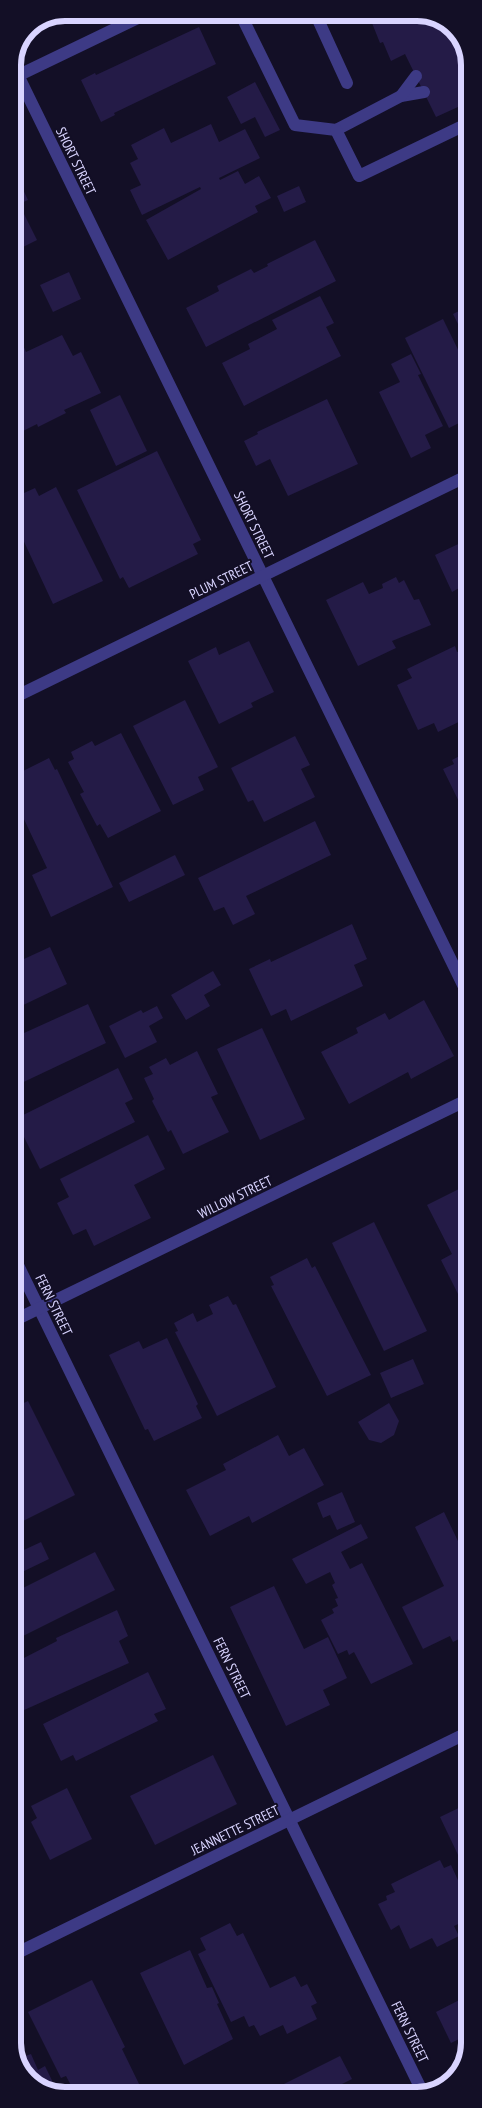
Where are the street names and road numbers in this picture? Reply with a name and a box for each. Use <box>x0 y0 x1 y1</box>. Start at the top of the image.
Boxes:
street label: SHORT STREET <box>52 124 100 199</box>
street label: SHORT STREET <box>230 488 278 563</box>
street label: PLUM STREET <box>186 557 256 603</box>
street label: WILLOW STREET <box>195 1171 276 1223</box>
street label: FERN STREET <box>31 1271 77 1339</box>
street label: FERN STREET <box>209 1634 255 1702</box>
street label: JEANNETTE STREET <box>187 1801 283 1860</box>
street label: FERN STREET <box>387 1998 433 2066</box>

